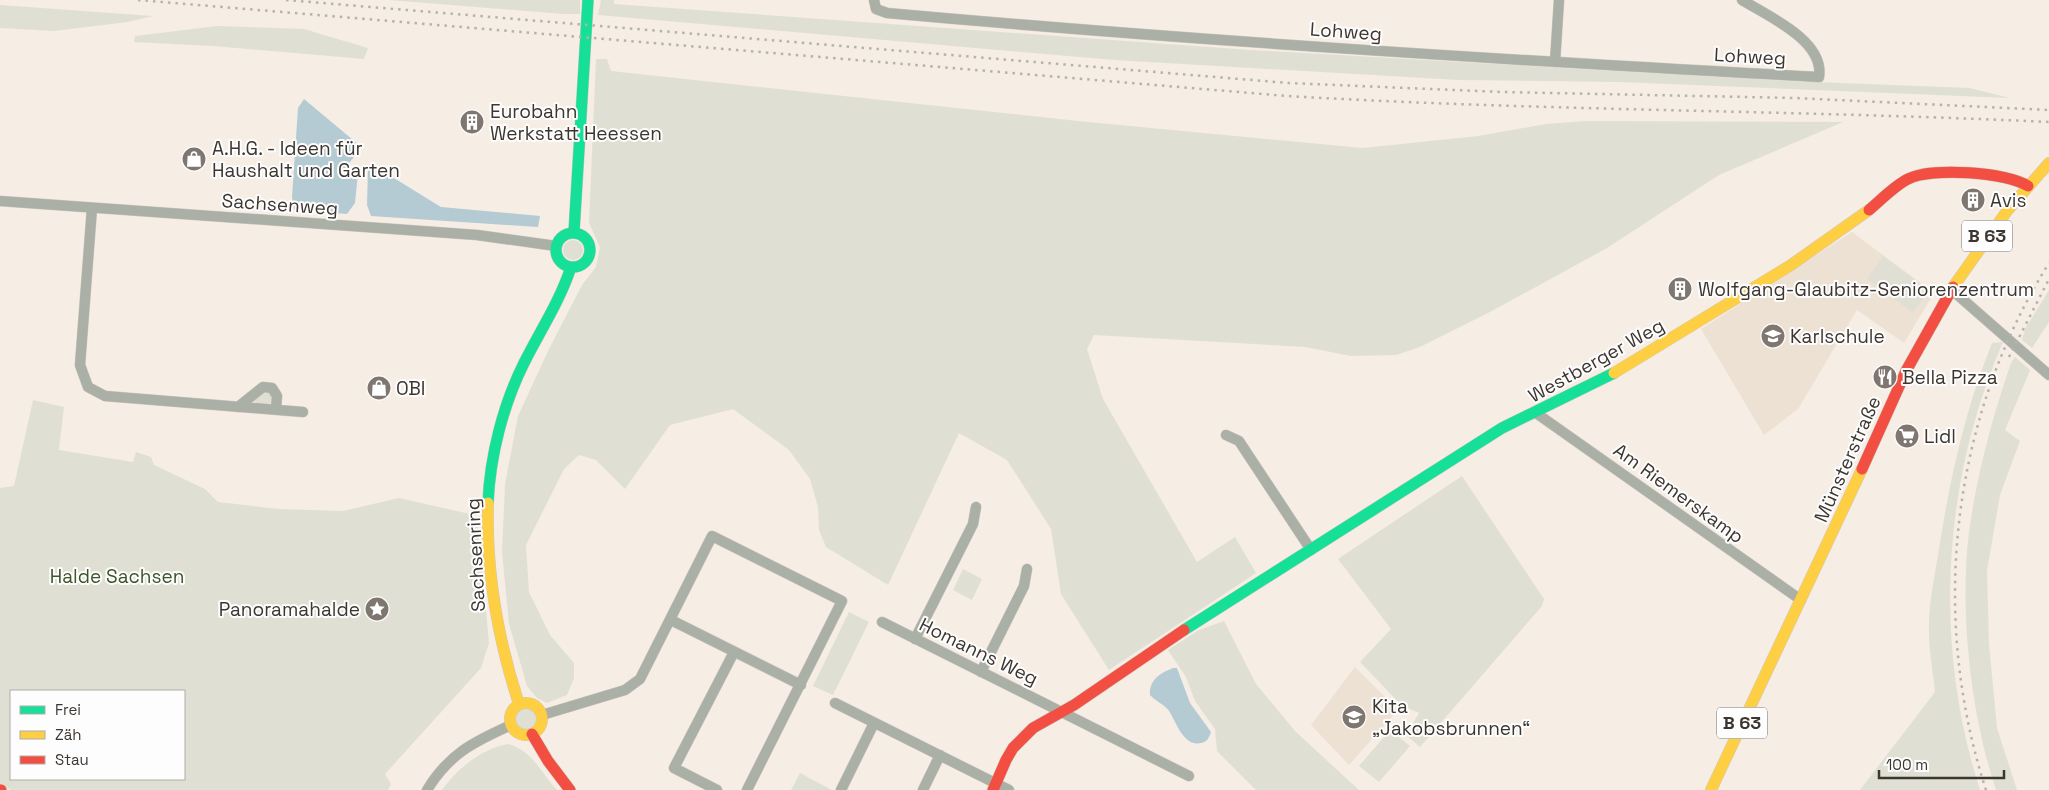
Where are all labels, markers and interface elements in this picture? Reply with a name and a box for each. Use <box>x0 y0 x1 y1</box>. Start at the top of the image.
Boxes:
street label: Lohweg <box>1309 17 1383 46</box>
street label: Lohweg <box>1713 42 1787 71</box>
place label: Eurobahn Werkstatt Heessen <box>490 99 662 146</box>
building icon: Eurobahn Werkstatt Heessen <box>459 109 485 135</box>
place label: A.H.G. - Ideen für Haushalt und Garten <box>212 136 400 183</box>
shop icon: A.H.G. - Ideen für Haushalt und Garten <box>181 146 207 172</box>
building icon: Avis <box>1960 187 1986 213</box>
street label: Sachsenweg <box>221 188 339 221</box>
place label: Avis <box>1990 188 2027 213</box>
road number: B 63 <box>1962 220 2012 252</box>
building icon: Wolfgang-Glaubitz-Seniorenzentrum <box>1667 276 1693 302</box>
place label: Wolfgang-Glaubitz-Seniorenzentrum <box>1698 277 2034 302</box>
street label: Westberger Weg <box>1524 313 1669 408</box>
school or university icon: Karlschule <box>1760 323 1786 349</box>
place label: Karlschule <box>1790 324 1885 349</box>
restaurant icon: Bella Pizza <box>1872 364 1898 390</box>
place label: Bella Pizza <box>1902 365 1998 390</box>
shop icon: OBI <box>366 375 392 401</box>
place label: OBI <box>396 376 425 401</box>
street label: Münsterstraße <box>1808 392 1886 526</box>
supermarket icon: Lidl <box>1894 423 1920 449</box>
place label: Lidl <box>1924 424 1956 449</box>
street label: Am Riemerskamp <box>1609 438 1749 549</box>
street label: Sachsenring <box>460 497 491 613</box>
park label: Halde Sachsen <box>50 564 184 589</box>
place icon: Panoramahalde <box>364 596 390 622</box>
place label: Panoramahalde <box>219 597 360 622</box>
street label: Homanns Weg <box>915 612 1042 691</box>
legend <box>10 690 185 780</box>
place label: Kita „Jakobsbrunnen“ <box>1372 694 1530 741</box>
text: Frei <box>55 700 81 719</box>
school or university icon: Kita „Jakobsbrunnen“ <box>1341 704 1367 730</box>
road number: B 63 <box>1717 708 1767 738</box>
text: Zäh <box>55 725 81 744</box>
scale bar <box>1879 748 2004 780</box>
text: Stau <box>55 750 89 769</box>
text: 100 m <box>1886 755 1928 774</box>

